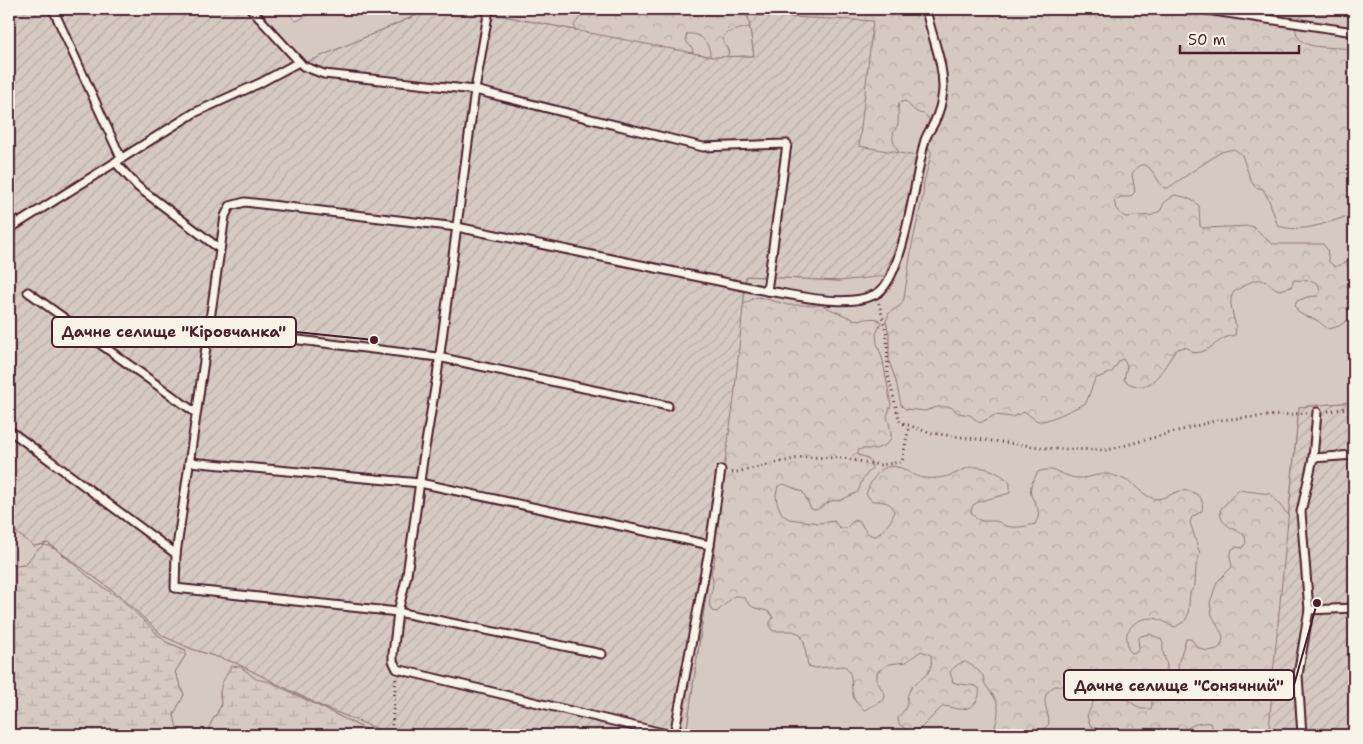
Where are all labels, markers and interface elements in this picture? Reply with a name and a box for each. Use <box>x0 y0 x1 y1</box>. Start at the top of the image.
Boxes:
scale bar <box>1180 22 1299 54</box>
text: 50 m <box>1188 30 1226 50</box>
callout: Дачне селище "Кіровчанка" <box>52 317 296 347</box>
text: Дачне селище "Кіровчанка" <box>62 322 286 342</box>
callout: Дачне селище "Сонячний" <box>1064 670 1294 700</box>
text: Дачне селище "Сонячний" <box>1074 676 1284 696</box>

